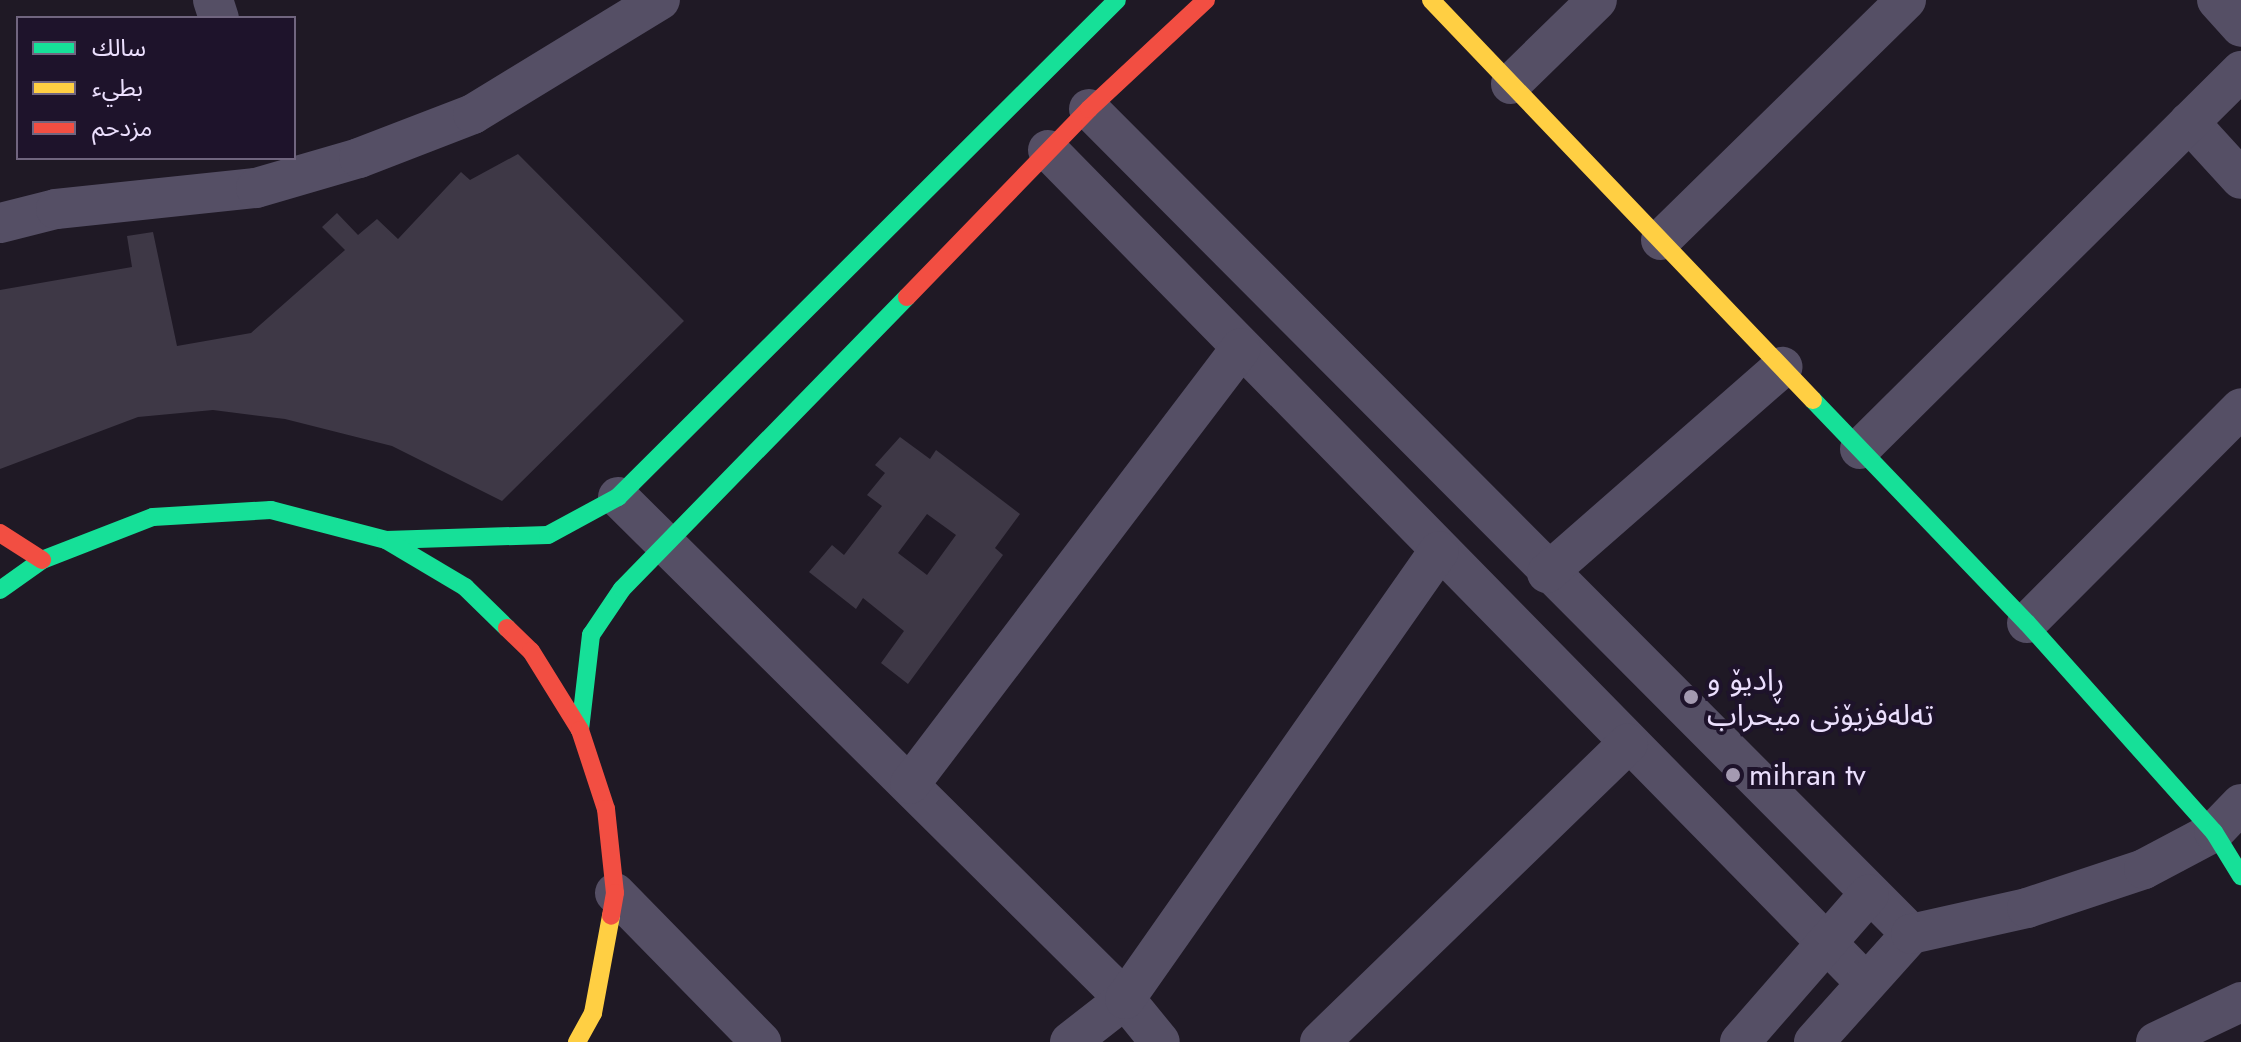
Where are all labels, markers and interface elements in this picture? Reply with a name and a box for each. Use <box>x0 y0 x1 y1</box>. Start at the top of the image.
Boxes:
legend <box>16 16 296 160</box>
text: سالك <box>92 30 146 65</box>
text: بطيء <box>92 70 143 105</box>
text: مزدحم <box>92 110 152 145</box>
place label: ڕادیۆ و تەلەفزیۆنی میحراب <box>1707 662 1934 732</box>
marker: ڕادیۆ و تەلەفزیۆنی میحراب <box>1682 688 1700 706</box>
place label: mihran tv <box>1749 757 1866 793</box>
marker: mihran tv <box>1724 766 1742 784</box>

